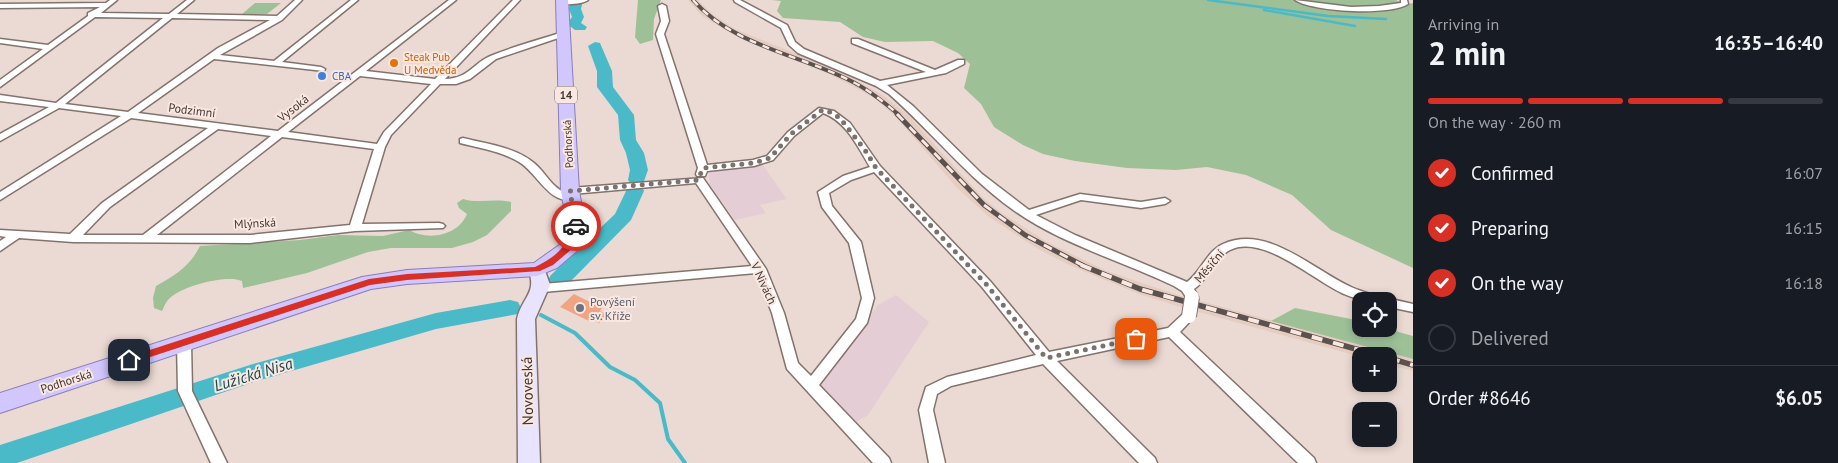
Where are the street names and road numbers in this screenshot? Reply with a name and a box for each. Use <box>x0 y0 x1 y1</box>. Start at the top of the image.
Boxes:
road number: 14 <box>555 86 577 104</box>
street label: Vysoká <box>274 91 312 125</box>
street label: Podzimní <box>168 100 216 120</box>
street label: Podhorská <box>560 119 576 169</box>
street label: Mlýnská <box>234 214 276 232</box>
street label: Měsíční <box>1191 246 1227 286</box>
street label: V Nivách <box>747 259 780 306</box>
street label: Novoveská <box>517 357 537 425</box>
street label: Podhorská <box>38 366 94 396</box>

